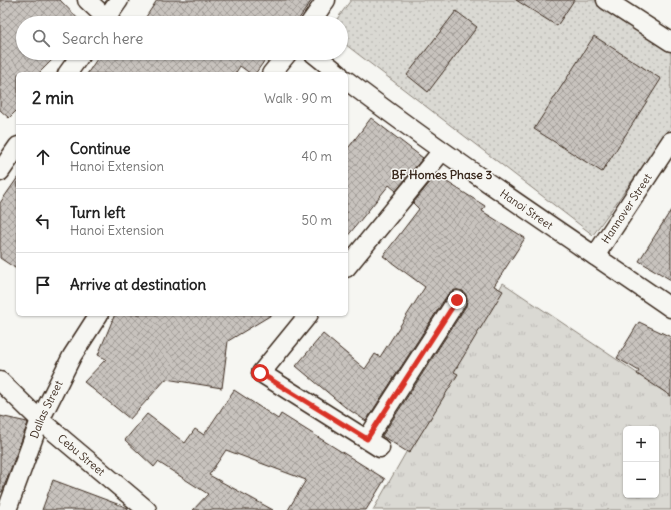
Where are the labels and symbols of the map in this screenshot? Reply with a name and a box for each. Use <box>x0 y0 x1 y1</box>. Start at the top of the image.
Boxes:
district label: BF Homes Phase 3 <box>392 167 493 182</box>
street label: Hannover Street <box>598 171 655 246</box>
street label: Hanoi Street <box>497 186 556 233</box>
route end <box>448 291 466 309</box>
route start <box>251 364 269 382</box>
street label: Dallas Street <box>27 378 66 440</box>
street label: Cebu Street <box>55 431 108 479</box>

